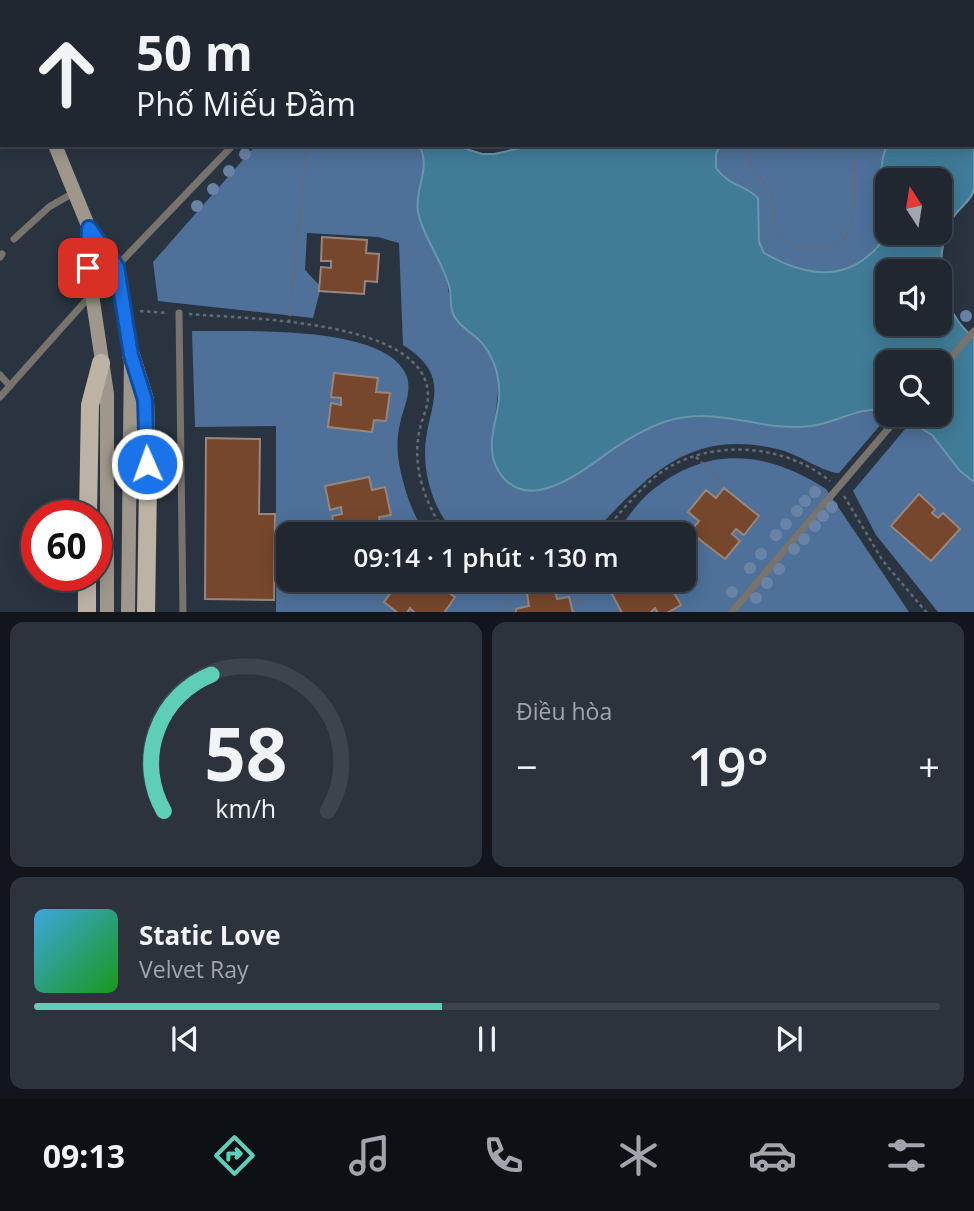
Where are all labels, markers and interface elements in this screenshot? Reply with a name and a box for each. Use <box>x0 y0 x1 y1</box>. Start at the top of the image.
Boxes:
text: 50 m <box>136 19 253 85</box>
icon: ahead <box>21 28 112 119</box>
text: Phố Miếu Đầm <box>136 82 356 125</box>
north arrow <box>875 168 952 245</box>
map controls <box>875 168 952 427</box>
pin <box>58 238 118 298</box>
icon: arrive <box>69 249 107 287</box>
button: sound <box>875 259 952 336</box>
button: search <box>875 350 952 427</box>
position arrow <box>110 427 184 501</box>
speed limit sign: 60 <box>21 500 112 591</box>
text: 09:14 · 1 phút · 130 m <box>353 539 619 575</box>
text: Điều hòa <box>516 695 612 727</box>
text: 58 <box>204 703 288 802</box>
text: 19° <box>687 730 769 801</box>
text: − <box>516 740 538 792</box>
text: + <box>918 740 940 792</box>
text: km/h <box>216 790 276 824</box>
text: Static Love <box>139 917 281 953</box>
text: Velvet Ray <box>139 953 249 985</box>
icon: previous <box>166 1020 204 1058</box>
icon: pause <box>468 1020 506 1058</box>
icon: next <box>770 1020 808 1058</box>
icon: directions <box>210 1131 259 1180</box>
icon: music <box>345 1131 394 1180</box>
icon: phone <box>479 1131 528 1180</box>
icon: climate <box>614 1131 663 1180</box>
icon: car <box>748 1131 797 1180</box>
icon: filters <box>882 1131 931 1180</box>
text: 09:13 <box>43 1134 125 1177</box>

